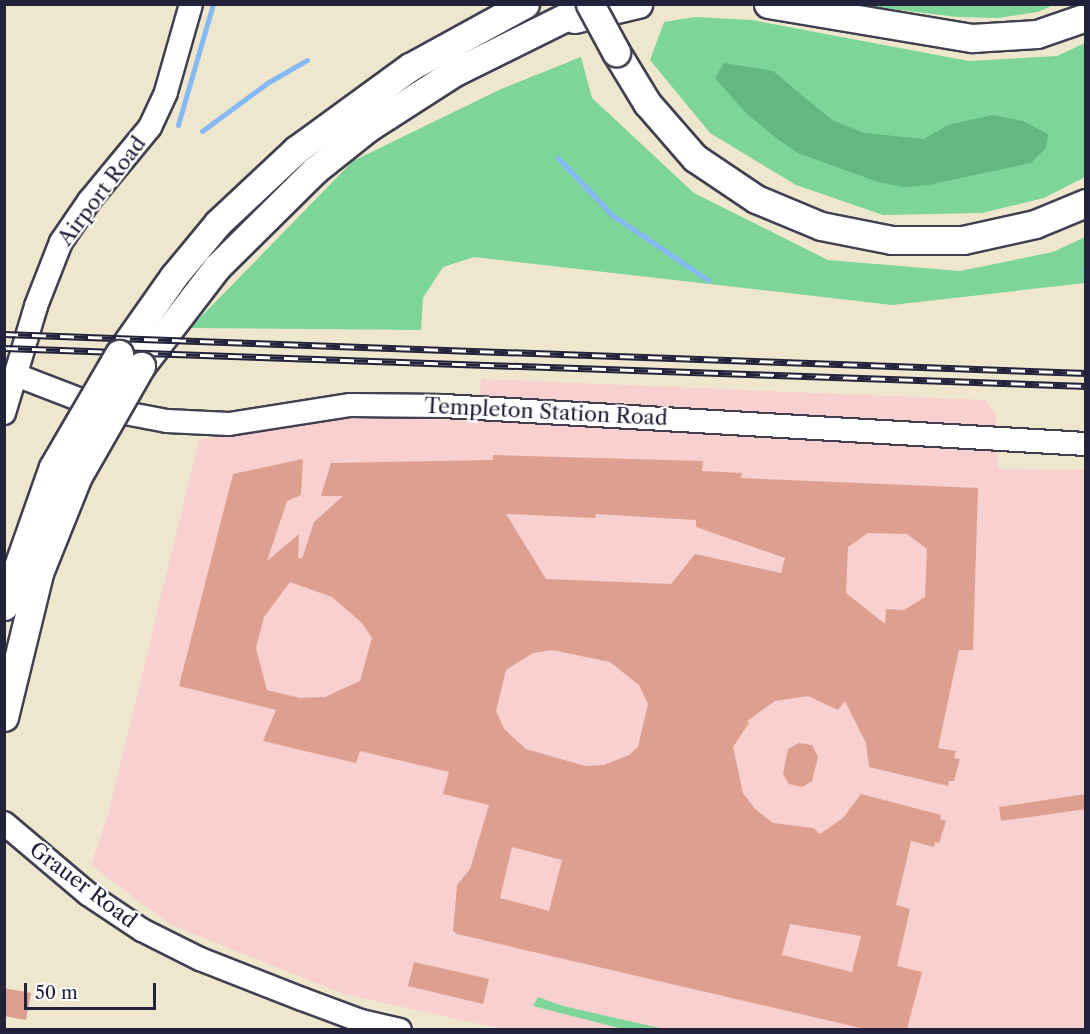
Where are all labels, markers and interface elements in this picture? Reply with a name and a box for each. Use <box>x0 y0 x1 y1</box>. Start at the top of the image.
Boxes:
street label: Airport Road <box>53 131 151 251</box>
street label: Templeton Station Road <box>424 393 668 431</box>
street label: Grauer Road <box>24 836 142 934</box>
scale bar <box>27 971 159 1009</box>
text: 50 m <box>35 982 78 1004</box>

